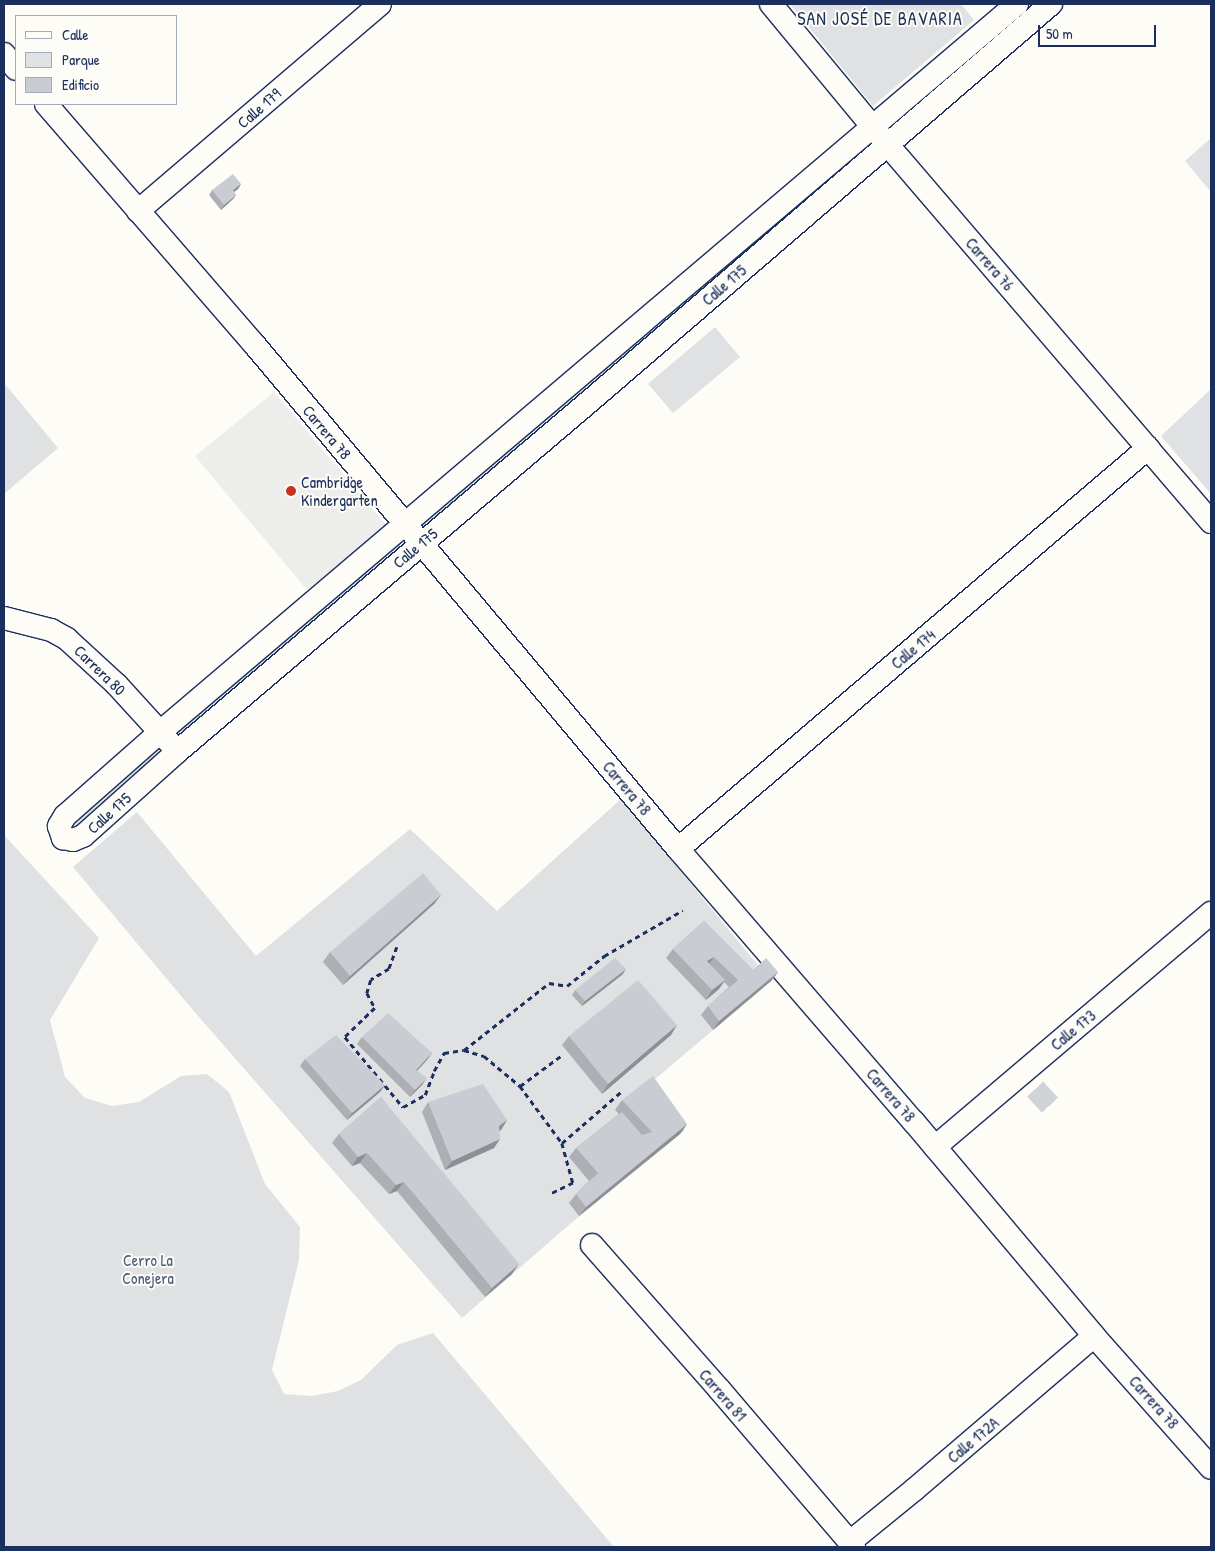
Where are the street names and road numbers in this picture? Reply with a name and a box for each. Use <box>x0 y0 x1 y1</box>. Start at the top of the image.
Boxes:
street label: Calle 179 <box>233 84 285 132</box>
street label: Carrera 76 <box>962 233 1018 295</box>
street label: Calle 175 <box>698 261 750 309</box>
street label: Carrera 78 <box>299 401 355 463</box>
street label: Calle 175 <box>389 524 441 572</box>
street label: Calle 174 <box>887 625 939 673</box>
street label: Carrera 80 <box>70 641 130 699</box>
street label: Carrera 78 <box>599 757 655 819</box>
street label: Calle 175 <box>83 788 135 838</box>
street label: Calle 173 <box>1047 1006 1099 1054</box>
street label: Carrera 78 <box>863 1064 919 1126</box>
street label: Carrera 81 <box>695 1365 751 1425</box>
street label: Carrera 78 <box>1125 1372 1183 1432</box>
street label: Calle 172A <box>943 1413 1003 1467</box>

